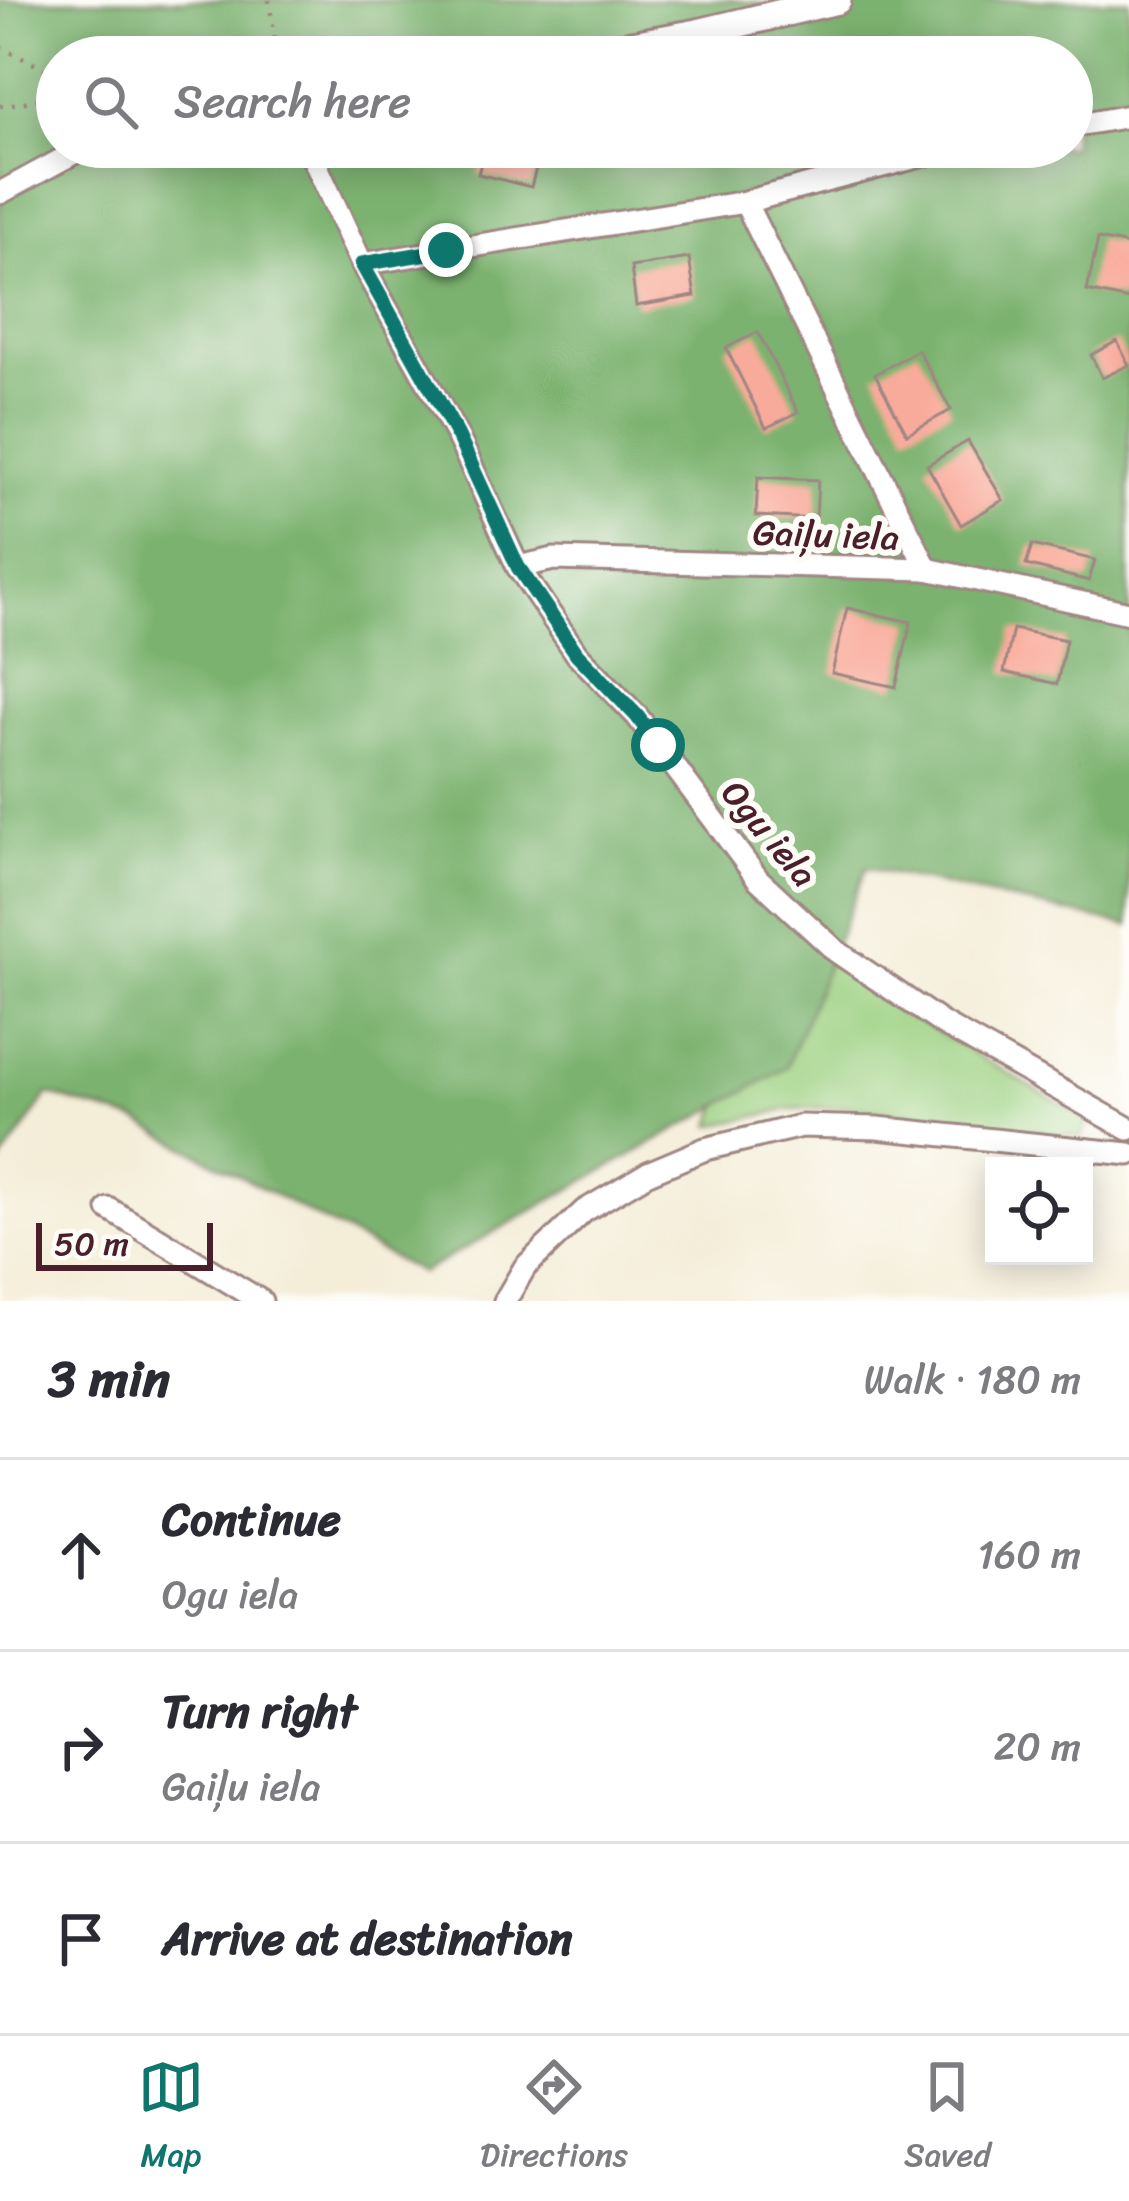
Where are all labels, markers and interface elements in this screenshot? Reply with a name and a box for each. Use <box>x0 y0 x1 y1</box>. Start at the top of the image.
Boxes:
search box <box>36 36 1093 168</box>
text: Search here <box>174 62 411 142</box>
icon: search <box>78 69 144 135</box>
route end <box>419 223 473 277</box>
street label: Gaiļu iela <box>752 500 900 570</box>
route start <box>631 718 685 772</box>
street label: Ogu iela <box>704 765 834 902</box>
map controls <box>985 1157 1093 1265</box>
button: locate <box>985 1157 1093 1265</box>
text: 50 m <box>54 1215 129 1273</box>
scale bar <box>36 1217 213 1270</box>
text: 3 min <box>48 1334 170 1424</box>
text: Walk · 180 m <box>864 1345 1081 1414</box>
text: Continue <box>162 1480 341 1560</box>
text: 160 m <box>977 1520 1081 1589</box>
icon: ahead <box>48 1522 114 1588</box>
text: Ogu iela <box>162 1560 298 1629</box>
text: Turn right <box>162 1672 357 1752</box>
text: 20 m <box>994 1712 1081 1781</box>
icon: right <box>48 1714 114 1780</box>
text: Gaiļu iela <box>162 1752 320 1821</box>
text: Arrive at destination <box>162 1899 572 1979</box>
icon: arrive <box>48 1906 114 1972</box>
tab: Map <box>138 2054 204 2184</box>
tab: Directions <box>480 2054 628 2184</box>
tab: Saved <box>904 2054 991 2184</box>

